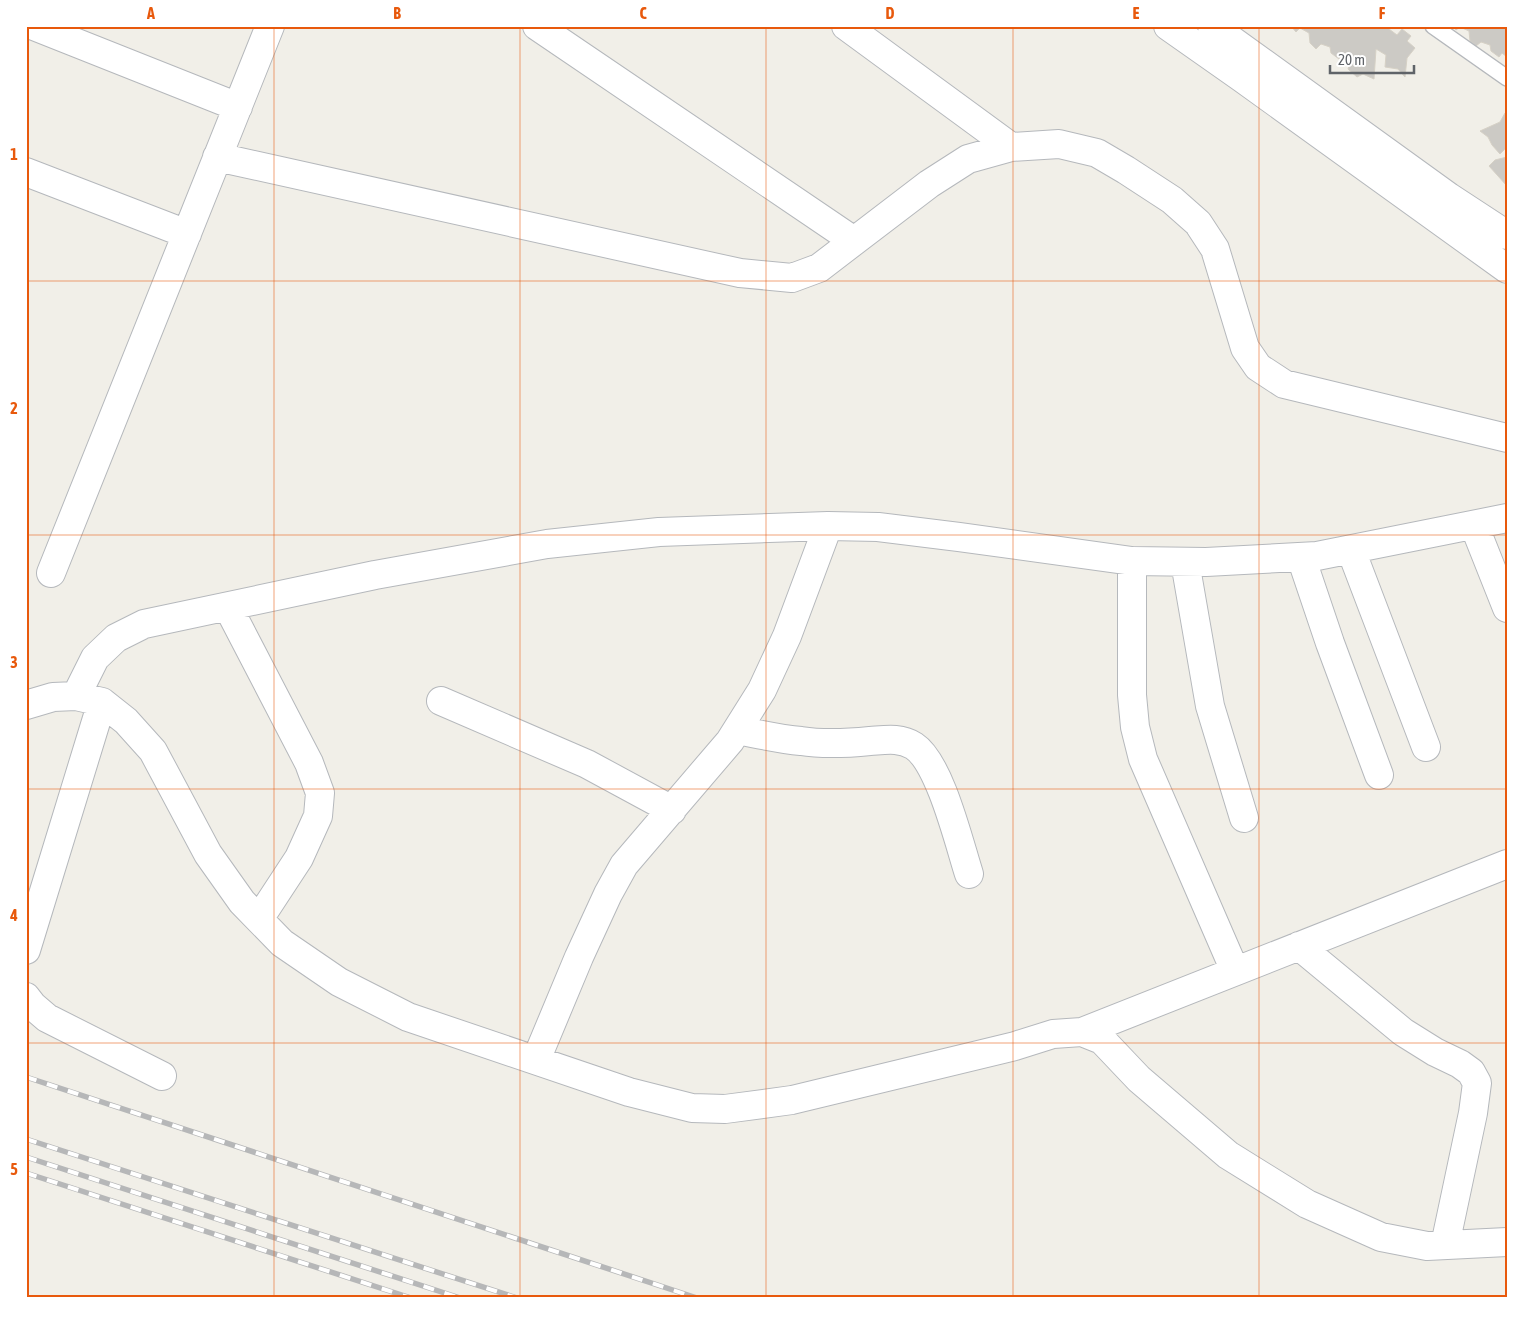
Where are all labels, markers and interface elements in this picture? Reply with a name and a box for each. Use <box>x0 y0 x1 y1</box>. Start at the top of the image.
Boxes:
text: A <box>146 4 155 22</box>
text: B <box>393 4 401 22</box>
text: C <box>639 4 647 22</box>
text: D <box>886 4 895 22</box>
text: E <box>1133 4 1140 22</box>
text: F <box>1379 4 1386 22</box>
scale bar <box>1330 42 1414 74</box>
text: 20 m <box>1338 51 1365 68</box>
text: 1 <box>10 145 18 163</box>
text: 2 <box>10 399 18 417</box>
text: 3 <box>10 653 18 671</box>
text: 4 <box>9 906 18 924</box>
text: 5 <box>10 1160 18 1178</box>

